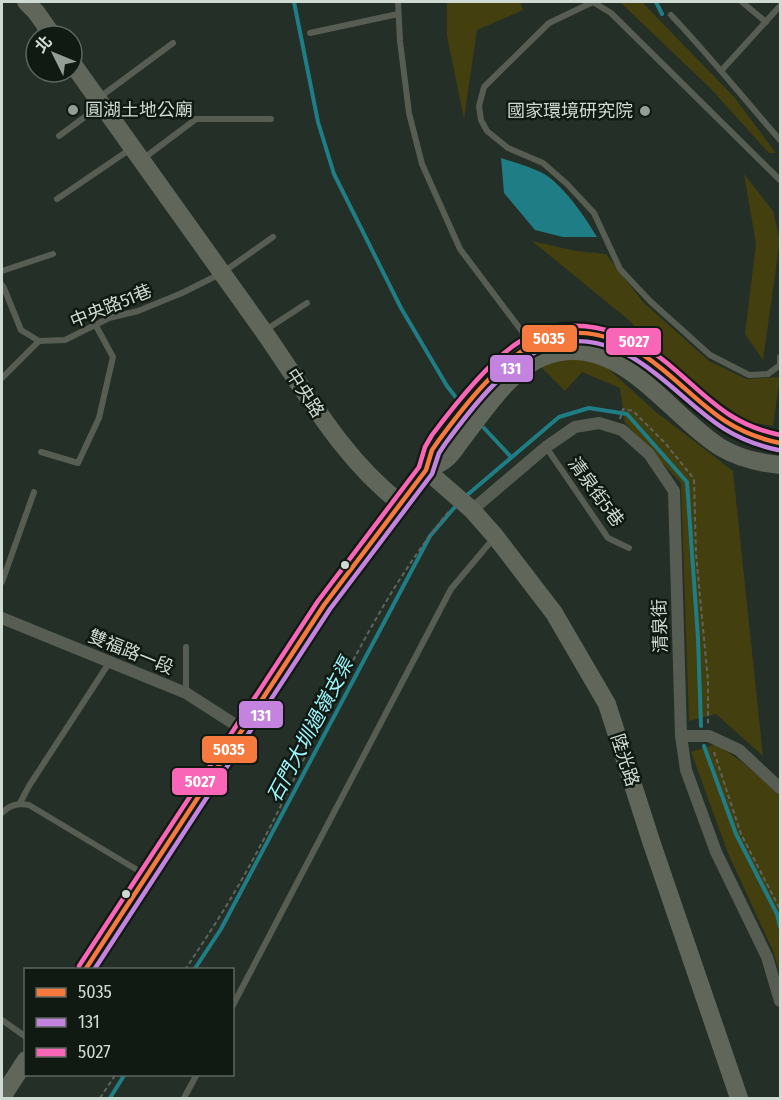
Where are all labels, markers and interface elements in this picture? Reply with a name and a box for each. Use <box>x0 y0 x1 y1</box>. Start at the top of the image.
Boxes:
north arrow <box>24 24 84 84</box>
text: 北 <box>31 32 56 56</box>
place label: 圓湖土地公廟 <box>85 99 193 121</box>
place label: 國家環境研究院 <box>507 100 633 122</box>
marker: 圓湖土地公廟 <box>66 103 80 117</box>
marker: 國家環境研究院 <box>638 104 652 118</box>
street label: 中央路51巷 <box>67 280 155 332</box>
line badge: 5035 <box>521 324 578 353</box>
line badge: 5027 <box>605 327 662 356</box>
text: 5035 <box>533 329 565 348</box>
text: 5027 <box>619 332 649 351</box>
line badge: 131 <box>489 354 534 383</box>
text: 131 <box>501 359 521 378</box>
street label: 中央路 <box>281 364 329 422</box>
street label: 清泉街5巷 <box>564 453 628 531</box>
unlabelled marker <box>339 559 351 571</box>
street label: 清泉街 <box>648 599 672 653</box>
street label: 雙福路一段 <box>85 625 177 679</box>
water label: 石門大圳過嶺支渠 <box>262 651 360 806</box>
line badge: 131 <box>238 700 284 729</box>
text: 131 <box>251 706 271 725</box>
street label: 陸光路 <box>606 731 644 789</box>
line badge: 5035 <box>201 735 258 764</box>
text: 5035 <box>213 740 245 759</box>
line badge: 5027 <box>171 767 228 796</box>
text: 5027 <box>185 772 215 791</box>
unlabelled marker <box>120 888 132 900</box>
legend <box>24 968 234 1076</box>
text: 5035 <box>78 981 112 1003</box>
text: 131 <box>78 1011 100 1033</box>
text: 5027 <box>78 1041 111 1063</box>

